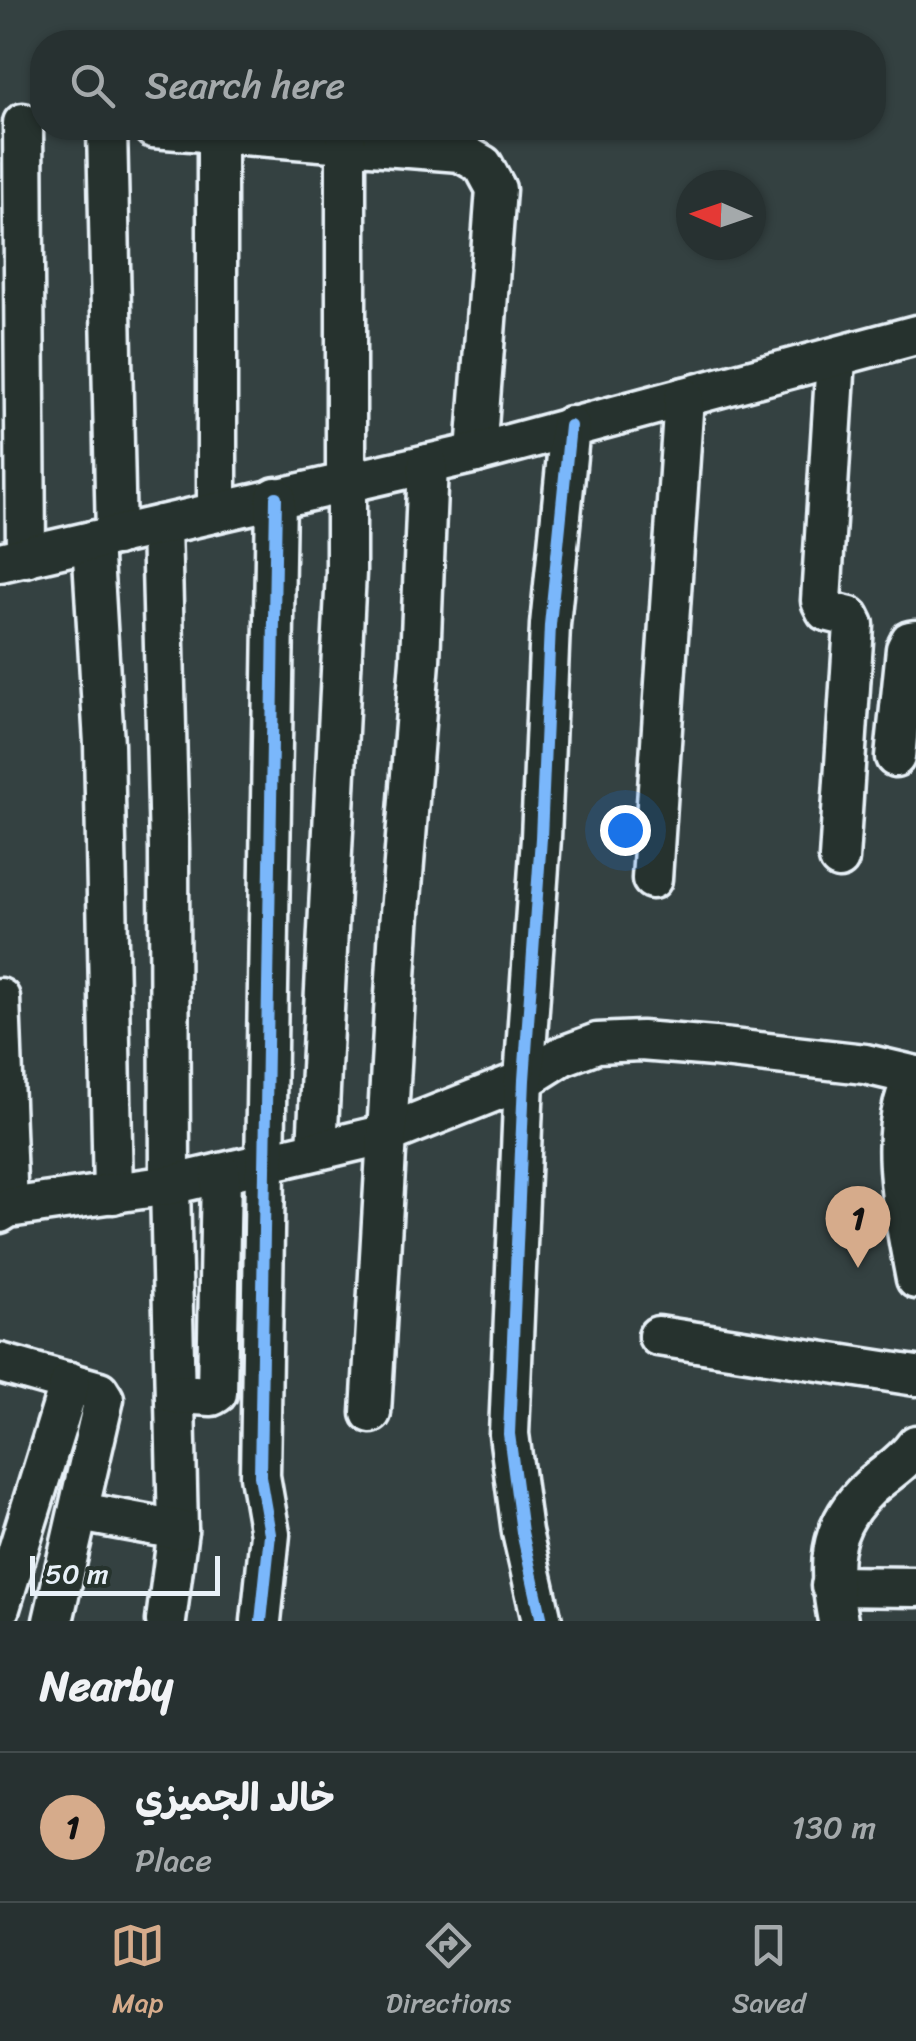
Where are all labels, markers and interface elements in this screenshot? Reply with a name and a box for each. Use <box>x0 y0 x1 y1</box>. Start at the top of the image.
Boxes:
search box <box>30 30 886 140</box>
text: Search here <box>145 52 345 119</box>
icon: search <box>65 58 120 113</box>
north arrow <box>676 170 766 260</box>
your location <box>600 805 651 856</box>
pin: 1 <box>826 1186 890 1268</box>
text: 50 m <box>45 1549 109 1598</box>
scale bar <box>30 1551 220 1596</box>
text: Nearby <box>40 1649 173 1723</box>
text: خالد الجميزي <box>135 1765 335 1832</box>
text: 1 <box>66 1799 79 1856</box>
text: 130 m <box>792 1799 876 1856</box>
text: Place <box>135 1832 212 1889</box>
tab: Map <box>110 1918 165 2027</box>
tab: Directions <box>386 1918 511 2027</box>
tab: Saved <box>732 1918 806 2027</box>

